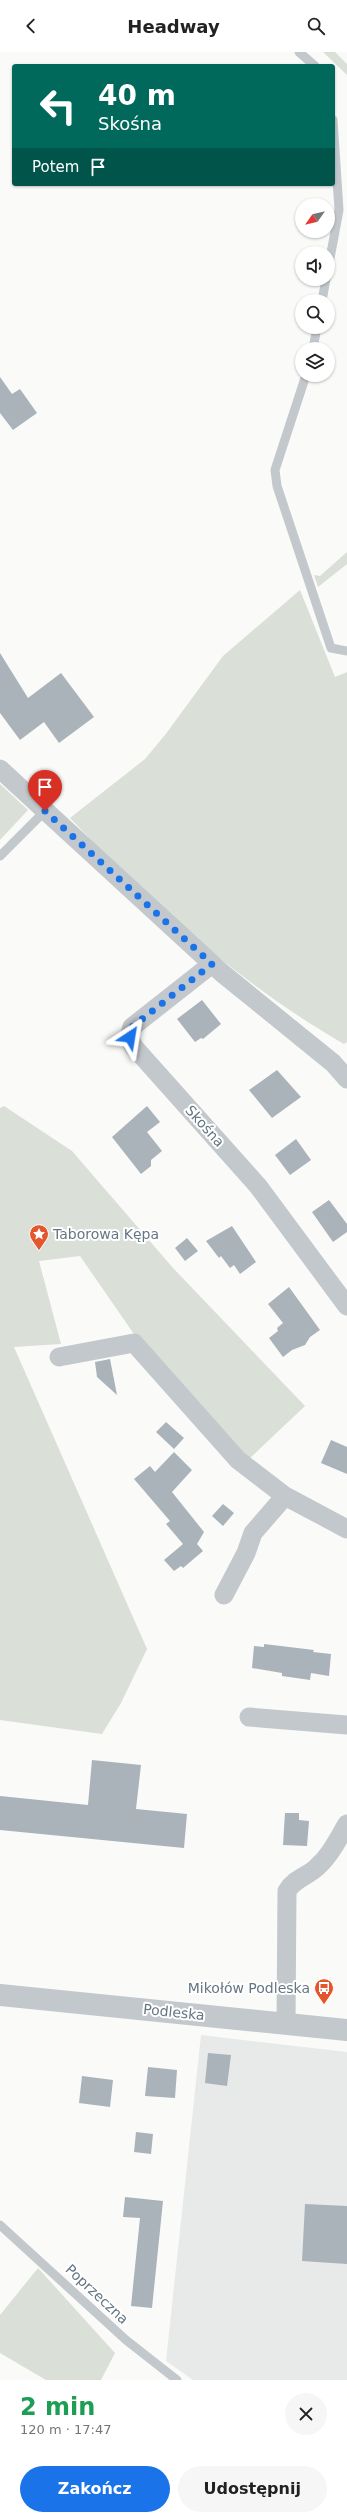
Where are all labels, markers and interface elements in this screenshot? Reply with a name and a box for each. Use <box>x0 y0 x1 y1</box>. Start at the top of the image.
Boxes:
icon: back <box>20 15 42 37</box>
icon: search <box>305 15 327 37</box>
text: Headway <box>127 16 220 37</box>
text: 40 m <box>98 79 176 112</box>
icon: left <box>32 80 84 132</box>
text: Skośna <box>98 113 162 134</box>
icon: arrive <box>87 156 109 178</box>
text: Potem <box>32 158 79 176</box>
north arrow <box>295 198 335 238</box>
map controls <box>295 198 335 382</box>
button: sound <box>295 246 335 286</box>
button: search <box>295 294 335 334</box>
button: layers <box>295 342 335 382</box>
pin <box>28 770 62 811</box>
icon: arrive <box>34 776 56 798</box>
position arrow <box>109 1016 151 1058</box>
street label: Skośna <box>182 1102 228 1150</box>
place icon: Taborowa Kępa <box>28 1223 50 1251</box>
place label: Taborowa Kępa <box>52 1226 159 1242</box>
bus stop icon: Mikołów Podleska <box>313 1977 335 2005</box>
place label: Mikołów Podleska <box>188 1980 310 1996</box>
street label: Podleska <box>143 2001 205 2023</box>
street label: Poprzeczna <box>62 2261 132 2327</box>
text: 2 min <box>20 2393 95 2421</box>
button: close <box>285 2393 327 2435</box>
text: 120 m · 17:47 <box>20 2422 111 2437</box>
button: Zakończ <box>20 2466 170 2512</box>
button: Udostępnij <box>178 2466 327 2512</box>

